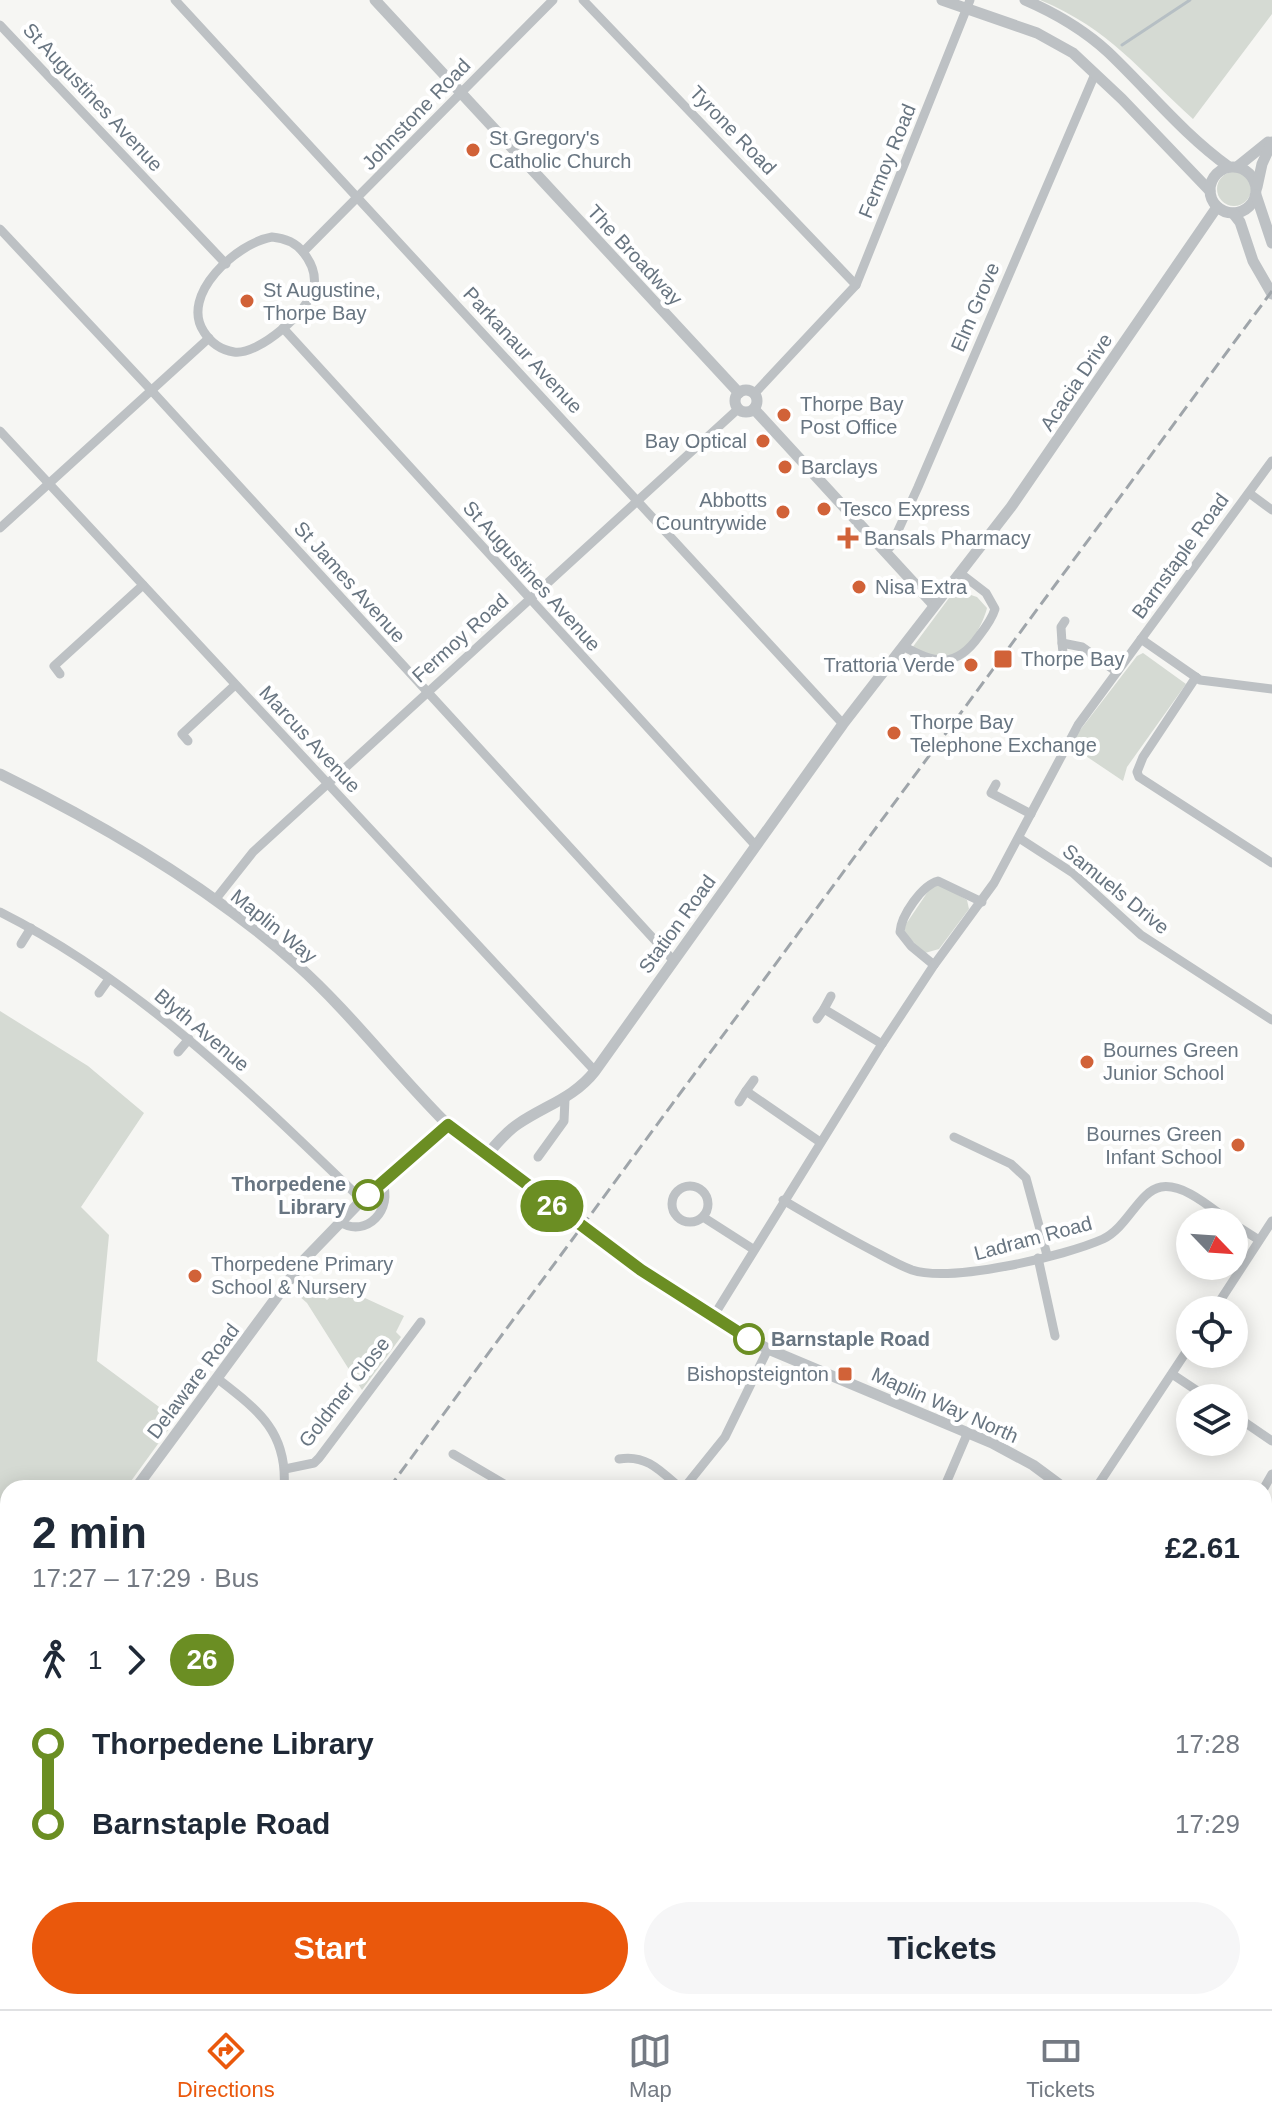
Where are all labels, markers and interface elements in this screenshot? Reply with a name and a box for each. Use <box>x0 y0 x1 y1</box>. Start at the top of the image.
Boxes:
street label: St Augustines Avenue <box>19 18 167 176</box>
street label: Johnstone Road <box>357 54 475 174</box>
street label: Tyrone Road <box>685 81 781 179</box>
street label: Fermoy Road <box>854 101 920 221</box>
place label: St Gregory's Catholic Church <box>489 127 631 172</box>
marker: St Gregory's Catholic Church <box>464 141 482 159</box>
street label: The Broadway <box>583 200 687 310</box>
street label: Elm Grove <box>946 259 1004 355</box>
place label: St Augustine, Thorpe Bay <box>263 279 381 324</box>
street label: Parkanaur Avenue <box>459 282 587 418</box>
marker: St Augustine, Thorpe Bay <box>238 292 256 310</box>
street label: Acacia Drive <box>1035 329 1117 435</box>
place label: Thorpe Bay Post Office <box>800 393 903 438</box>
marker: Thorpe Bay Post Office <box>775 406 793 424</box>
place label: Bay Optical <box>645 430 747 452</box>
marker: Bay Optical <box>754 432 772 450</box>
place label: Barclays <box>801 456 878 478</box>
marker: Barclays <box>776 458 794 476</box>
place label: Abbotts Countrywide <box>656 489 767 534</box>
street label: Barnstaple Road <box>1127 489 1233 623</box>
street label: St Augustines Avenue <box>459 496 605 656</box>
place label: Tesco Express <box>840 498 970 520</box>
marker: Tesco Express <box>815 500 833 518</box>
marker: Abbotts Countrywide <box>774 503 792 521</box>
street label: St James Avenue <box>290 517 410 647</box>
place label: Bansals Pharmacy <box>864 527 1031 549</box>
marker: Bansals Pharmacy <box>839 529 857 547</box>
place label: Nisa Extra <box>875 576 968 598</box>
marker: Nisa Extra <box>850 578 868 596</box>
street label: Fermoy Road <box>408 589 512 687</box>
marker: Thorpe Bay <box>992 648 1014 670</box>
place label: Thorpe Bay <box>1021 648 1124 670</box>
place label: Trattoria Verde <box>823 654 955 676</box>
marker: Trattoria Verde <box>962 656 980 674</box>
street label: Marcus Avenue <box>255 681 365 797</box>
place label: Thorpe Bay Telephone Exchange <box>910 711 1097 756</box>
marker: Thorpe Bay Telephone Exchange <box>885 724 903 742</box>
street label: Samuels Drive <box>1059 840 1173 938</box>
street label: Station Road <box>634 871 720 977</box>
street label: Maplin Way <box>227 885 321 967</box>
street label: Blyth Avenue <box>150 984 254 1076</box>
place label: Bournes Green Junior School <box>1103 1039 1239 1084</box>
marker: Bournes Green Junior School <box>1078 1053 1096 1071</box>
place label: Bournes Green Infant School <box>1086 1123 1222 1168</box>
marker: Bournes Green Infant School <box>1229 1136 1247 1154</box>
place label: Thorpedene Library <box>232 1173 347 1218</box>
marker: Thorpedene Library <box>353 1180 383 1210</box>
line badge: 26 <box>516 1180 588 1232</box>
text: 26 <box>536 1190 568 1221</box>
north arrow <box>1176 1208 1248 1280</box>
map controls <box>1176 1208 1248 1456</box>
street label: Ladram Road <box>972 1212 1094 1264</box>
place label: Thorpedene Primary School & Nursery <box>211 1253 393 1298</box>
marker: Thorpedene Primary School & Nursery <box>186 1267 204 1285</box>
button: locate <box>1176 1296 1248 1368</box>
street label: Delaware Road <box>143 1319 243 1443</box>
marker: Barnstaple Road <box>734 1324 764 1354</box>
place label: Barnstaple Road <box>771 1328 930 1350</box>
street label: Goldmer Close <box>294 1333 394 1451</box>
place label: Bishopsteignton <box>687 1363 829 1385</box>
street label: Maplin Way North <box>868 1363 1022 1447</box>
marker: Bishopsteignton <box>836 1365 854 1383</box>
button: layers <box>1176 1384 1248 1456</box>
text: 2 min <box>32 1508 147 1557</box>
text: £2.61 <box>1165 1531 1240 1564</box>
text: 17:27 – 17:29 · Bus <box>32 1563 259 1593</box>
icon: walk <box>32 1638 76 1682</box>
icon: forward <box>114 1638 158 1682</box>
text: 26 <box>186 1644 218 1675</box>
text: 1 <box>88 1645 102 1675</box>
text: Thorpedene Library <box>92 1727 374 1760</box>
text: 17:28 <box>1175 1729 1240 1759</box>
text: Barnstaple Road <box>92 1807 330 1840</box>
text: 17:29 <box>1175 1809 1240 1839</box>
button: Start <box>32 1902 628 1994</box>
button: Tickets <box>644 1902 1240 1994</box>
tab: Directions <box>177 2029 275 2103</box>
tab: Map <box>628 2029 672 2103</box>
tab: Tickets <box>1026 2029 1095 2103</box>

